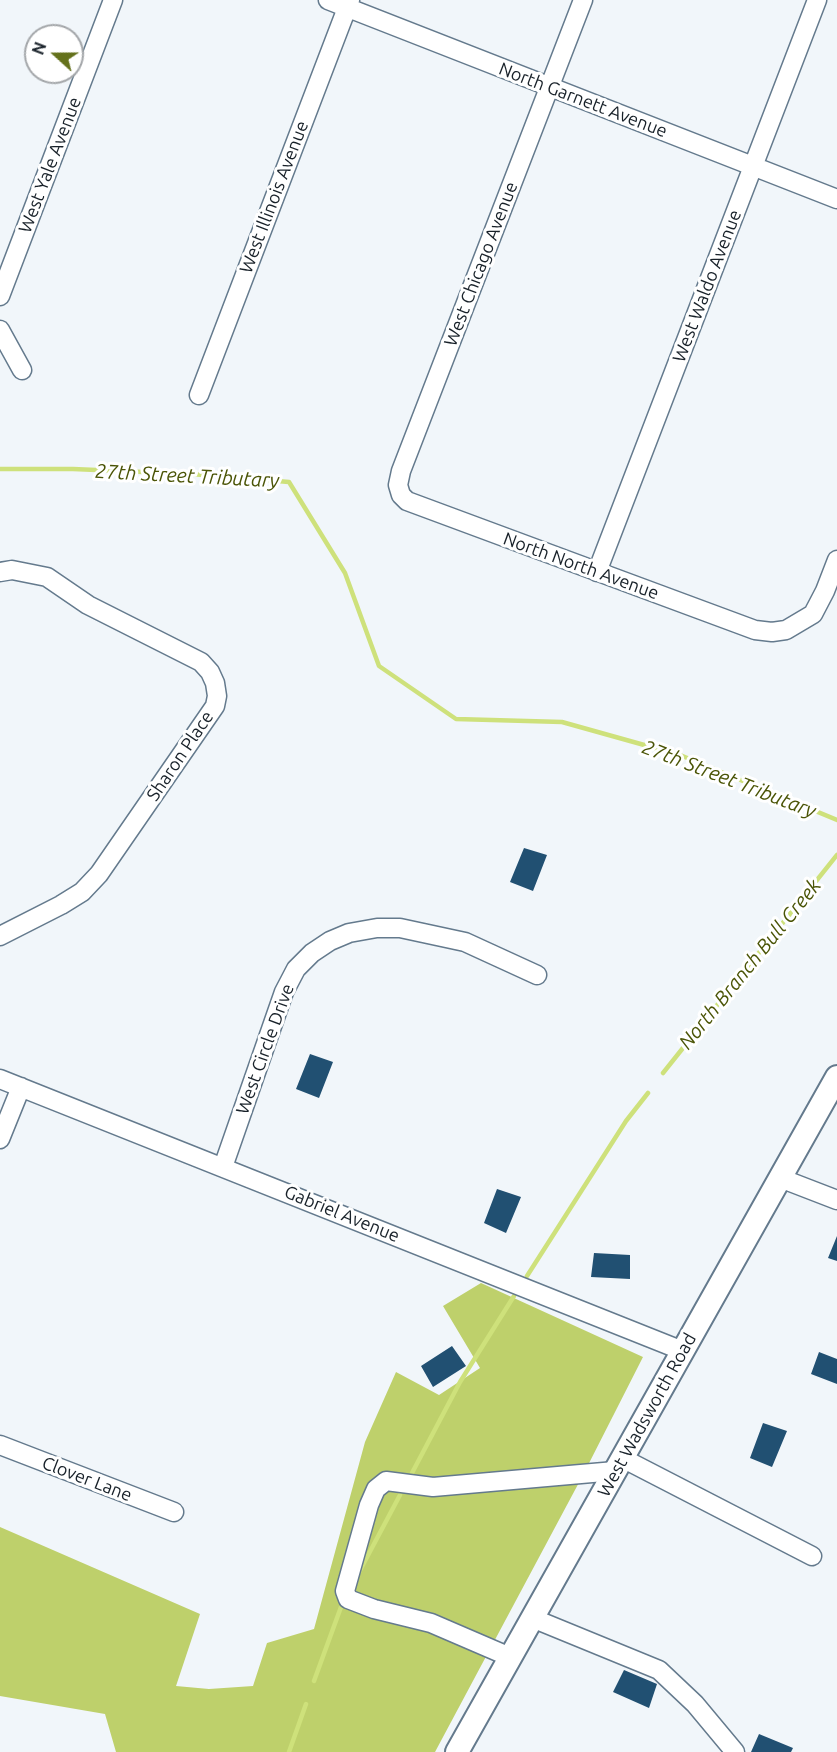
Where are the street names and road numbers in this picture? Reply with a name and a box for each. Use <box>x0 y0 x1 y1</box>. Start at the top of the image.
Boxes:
street label: North Garnett Avenue <box>496 58 670 142</box>
street label: West Yale Avenue <box>14 94 86 236</box>
street label: West Illinois Avenue <box>235 118 313 276</box>
street label: West Chicago Avenue <box>440 179 522 349</box>
street label: West Waldo Avenue <box>668 207 746 365</box>
street label: North North Avenue <box>500 528 662 604</box>
street label: Sharon Place <box>142 707 218 805</box>
street label: West Circle Drive <box>231 981 299 1117</box>
street label: Gabriel Avenue <box>281 1181 403 1247</box>
street label: West Wadsworth Road <box>593 1330 701 1500</box>
street label: Clover Lane <box>39 1452 135 1506</box>

